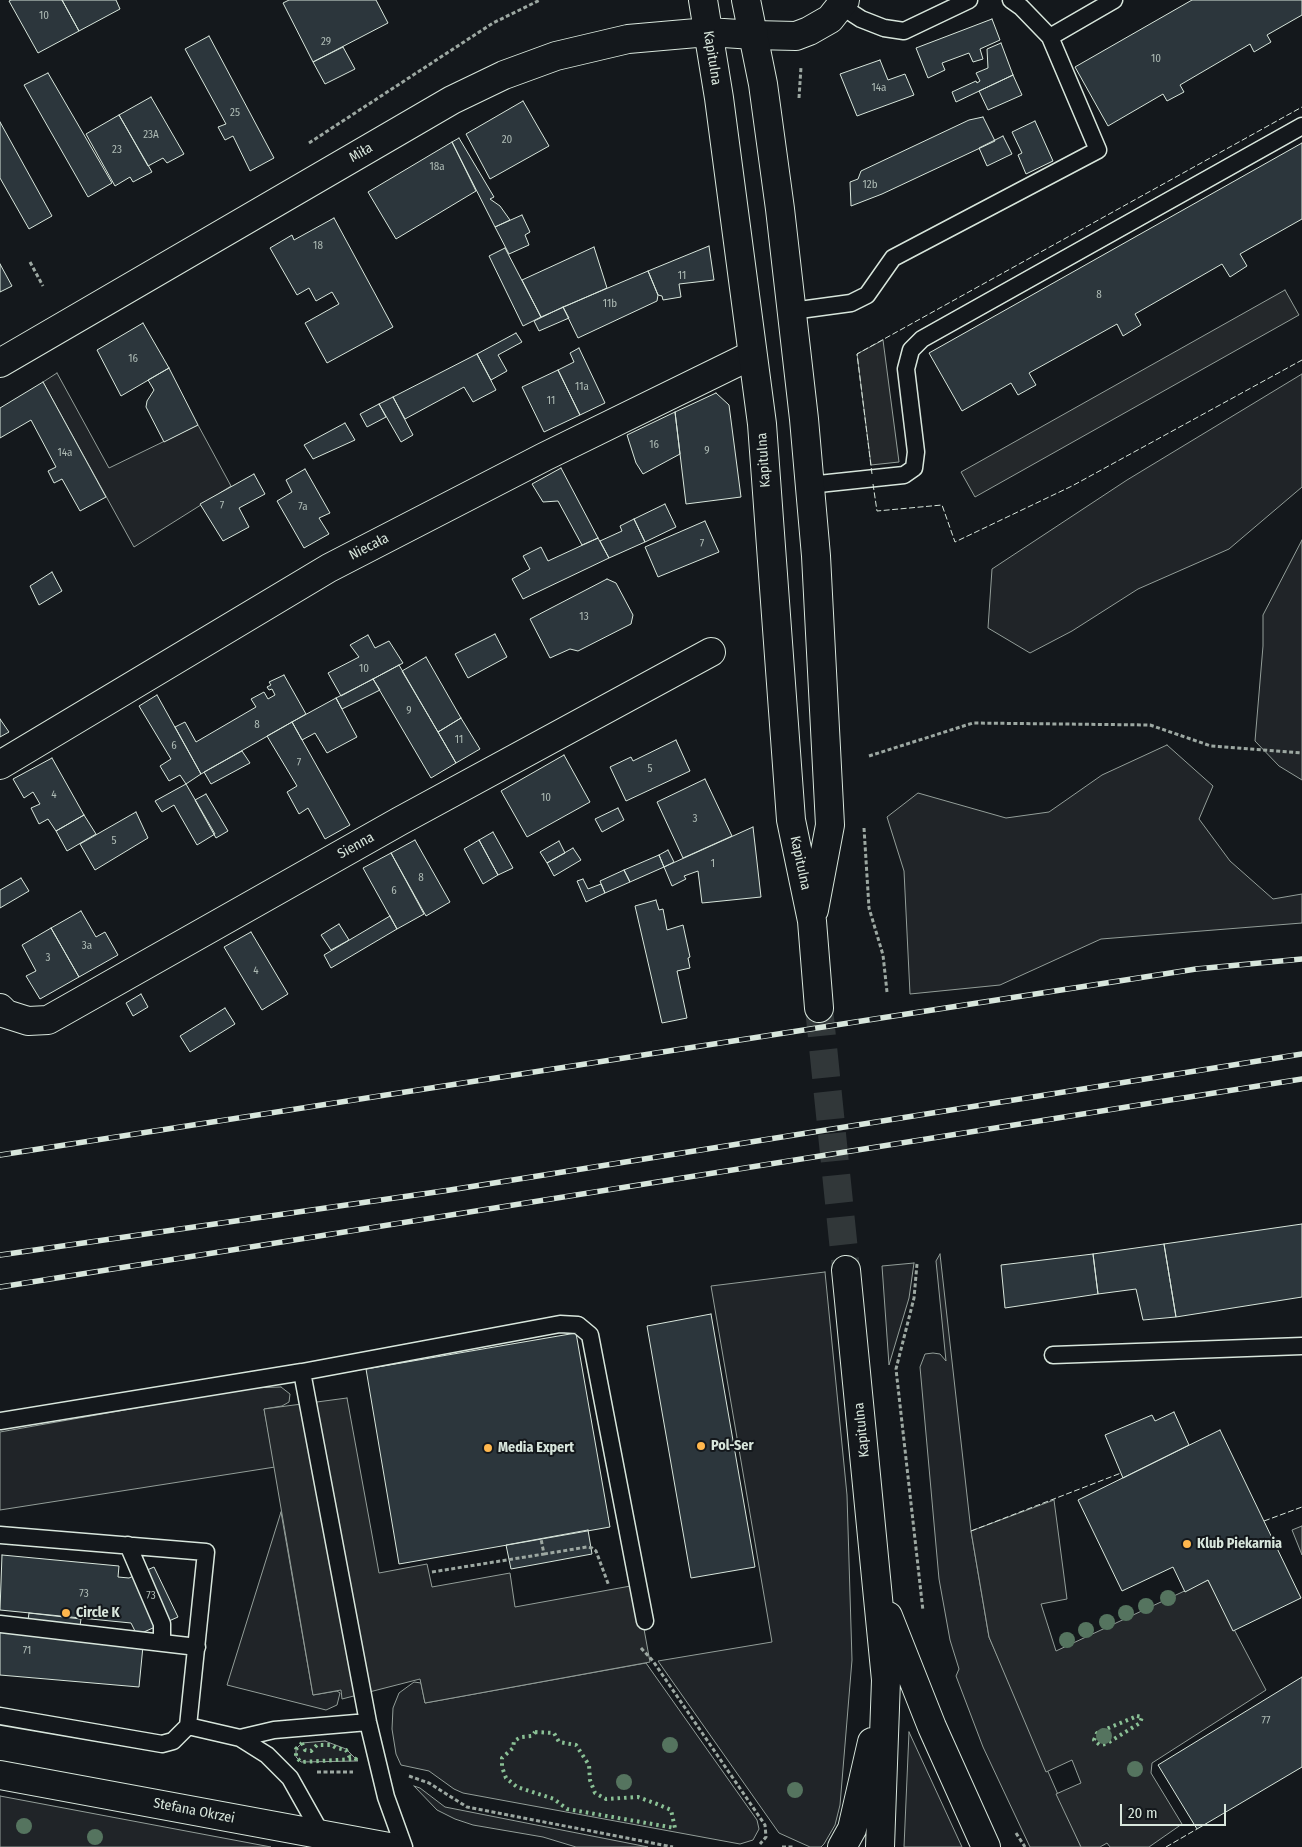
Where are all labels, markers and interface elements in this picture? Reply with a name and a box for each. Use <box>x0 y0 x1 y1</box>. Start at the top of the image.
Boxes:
house number: 10 <box>39 9 49 23</box>
street label: Kapitulna <box>699 30 725 86</box>
house number: 29 <box>321 35 331 49</box>
house number: 10 <box>1151 52 1161 66</box>
house number: 14a <box>871 81 887 95</box>
house number: 25 <box>230 106 240 120</box>
house number: 23A <box>143 128 159 142</box>
house number: 20 <box>502 133 512 147</box>
street label: Miła <box>346 140 376 166</box>
house number: 23 <box>112 143 122 157</box>
house number: 18a <box>429 160 445 174</box>
house number: 12b <box>863 178 877 192</box>
house number: 18 <box>313 239 323 253</box>
house number: 11 <box>678 269 686 283</box>
house number: 8 <box>1096 288 1102 302</box>
house number: 11b <box>603 297 617 311</box>
house number: 16 <box>128 352 138 366</box>
house number: 11a <box>575 380 589 394</box>
house number: 11 <box>547 394 555 408</box>
street label: Kapitulna <box>754 432 774 488</box>
house number: 16 <box>649 438 659 452</box>
house number: 9 <box>704 444 710 458</box>
house number: 14a <box>57 446 73 460</box>
house number: 7 <box>220 499 224 513</box>
house number: 7a <box>298 500 308 514</box>
street label: Niecała <box>346 530 392 564</box>
house number: 7 <box>700 537 704 551</box>
house number: 13 <box>579 610 589 624</box>
house number: 10 <box>359 662 369 676</box>
house number: 9 <box>406 704 412 718</box>
house number: 8 <box>254 718 260 732</box>
house number: 11 <box>455 733 463 747</box>
house number: 6 <box>171 739 177 753</box>
house number: 7 <box>297 756 301 770</box>
house number: 5 <box>647 762 653 776</box>
house number: 4 <box>51 788 57 802</box>
house number: 10 <box>541 791 551 805</box>
house number: 3 <box>693 812 697 826</box>
street label: Sienna <box>335 829 377 863</box>
house number: 5 <box>111 834 117 848</box>
street label: Kapitulna <box>786 834 814 892</box>
house number: 1 <box>711 857 715 871</box>
house number: 8 <box>418 871 424 885</box>
house number: 6 <box>391 884 397 898</box>
house number: 3a <box>82 939 92 953</box>
house number: 3 <box>46 951 50 965</box>
house number: 4 <box>253 964 259 978</box>
street label: Kapitulna <box>851 1402 873 1458</box>
place label: Pol-Ser <box>711 1438 754 1454</box>
place label: Media Expert <box>498 1440 574 1456</box>
marker: Pol-Ser <box>695 1440 707 1452</box>
marker: Media Expert <box>482 1442 494 1454</box>
place label: Klub Piekarnia <box>1197 1536 1282 1552</box>
marker: Klub Piekarnia <box>1181 1538 1193 1550</box>
house number: 73 <box>79 1587 89 1601</box>
house number: 73 <box>146 1589 156 1603</box>
place label: Circle K <box>76 1605 120 1621</box>
marker: Circle K <box>60 1607 72 1619</box>
house number: 71 <box>23 1644 31 1658</box>
house number: 77 <box>1262 1714 1270 1728</box>
scale bar <box>1122 1794 1228 1826</box>
street label: Stefana Okrzei <box>152 1795 236 1827</box>
text: 20 m <box>1128 1804 1158 1822</box>

